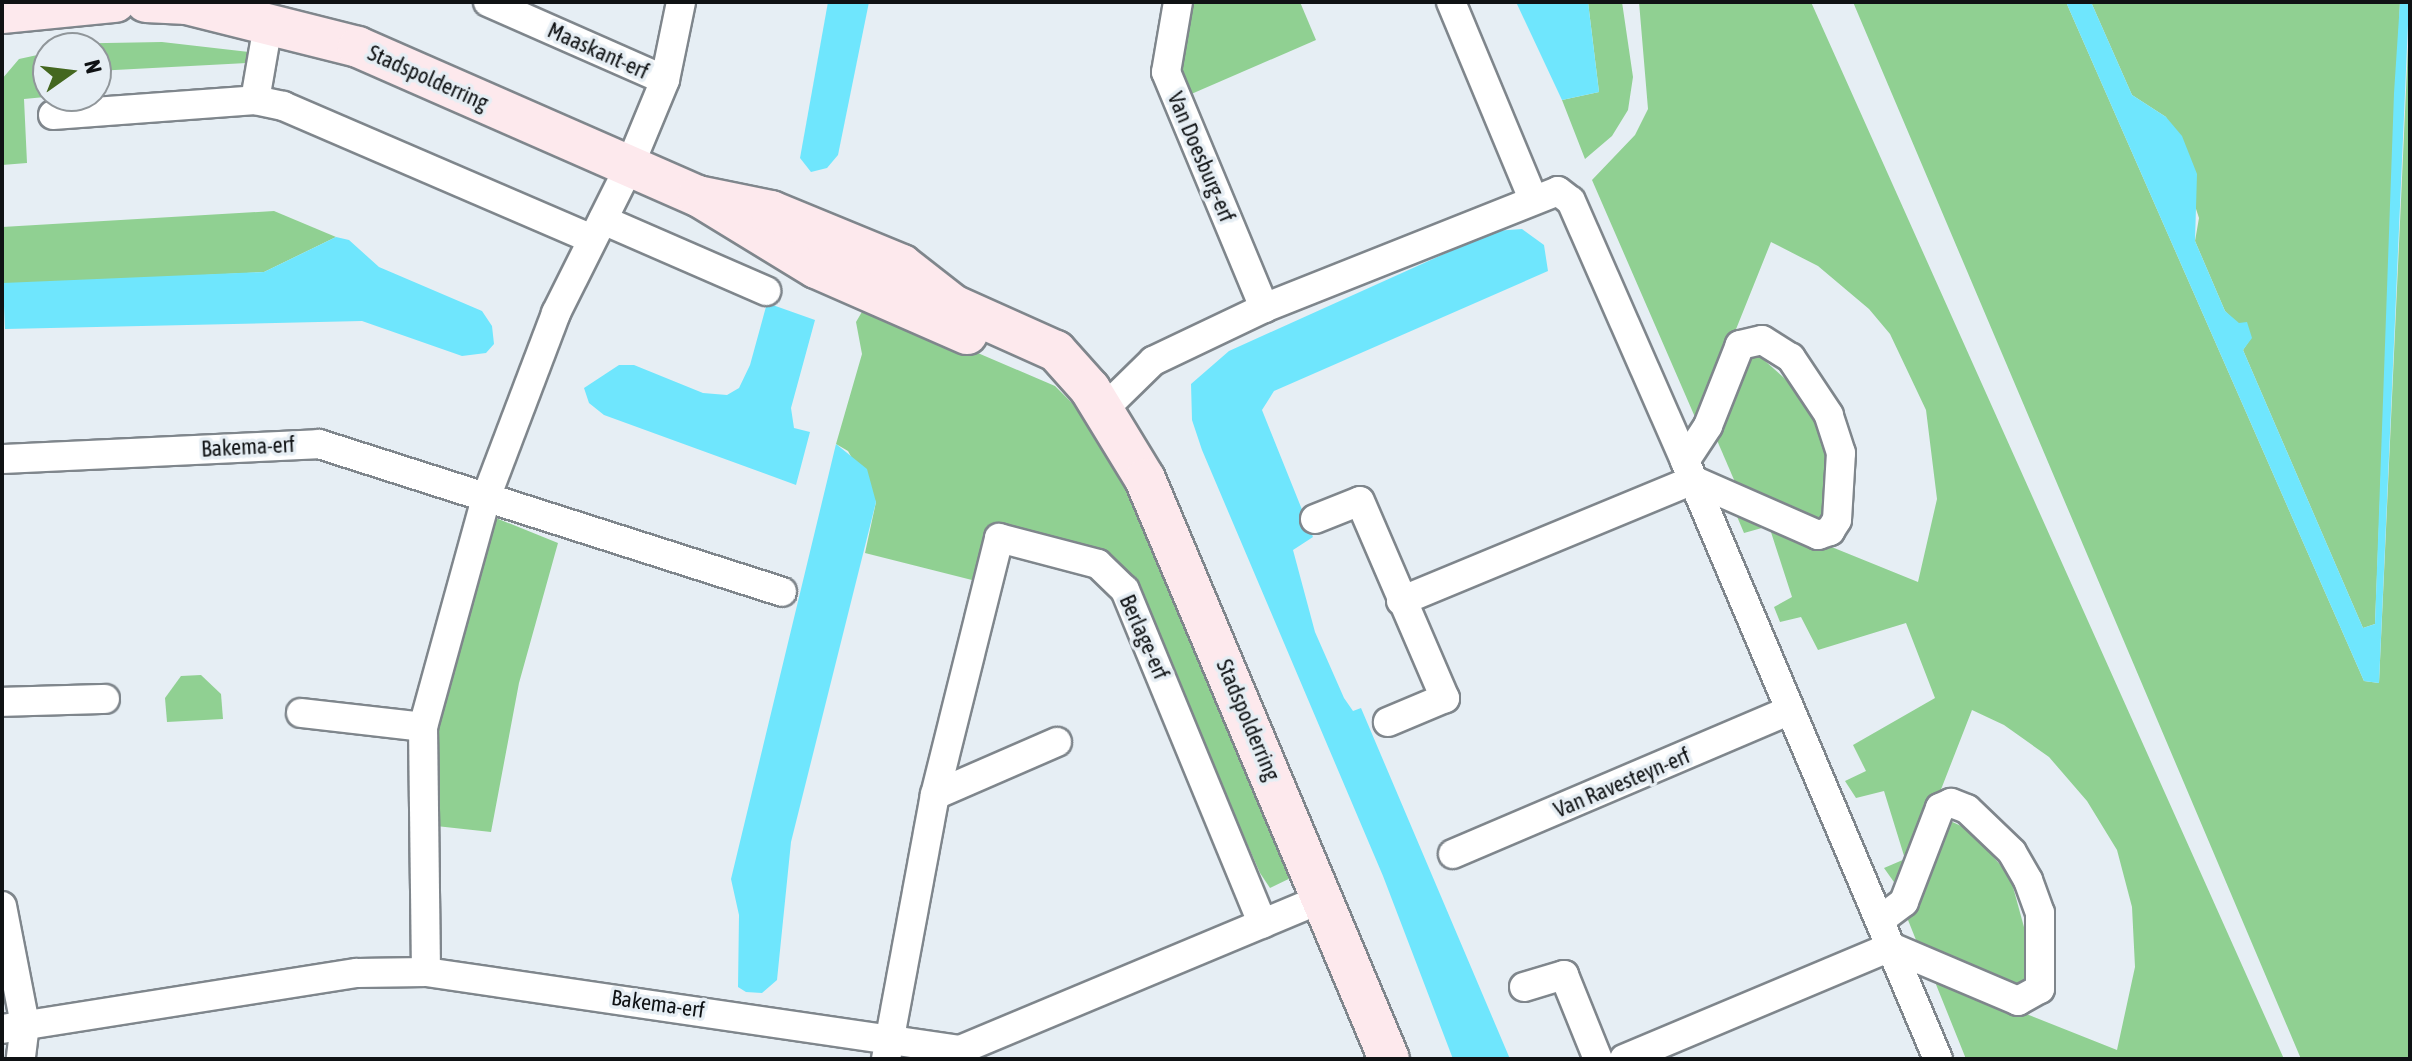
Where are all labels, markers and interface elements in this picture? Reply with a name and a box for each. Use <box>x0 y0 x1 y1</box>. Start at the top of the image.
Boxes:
street label: Maaskant-erf <box>543 17 653 85</box>
north arrow <box>32 32 112 112</box>
street label: Stadspolderring <box>364 40 492 116</box>
text: N <box>79 57 108 76</box>
street label: Van Doesburg-erf <box>1162 88 1240 226</box>
street label: Bakema-erf <box>200 431 296 463</box>
street label: Berlage-erf <box>1114 591 1174 683</box>
street label: Stadspolderring <box>1211 655 1285 785</box>
street label: Van Ravesteyn-erf <box>1550 742 1694 824</box>
street label: Bakema-erf <box>610 984 706 1024</box>

